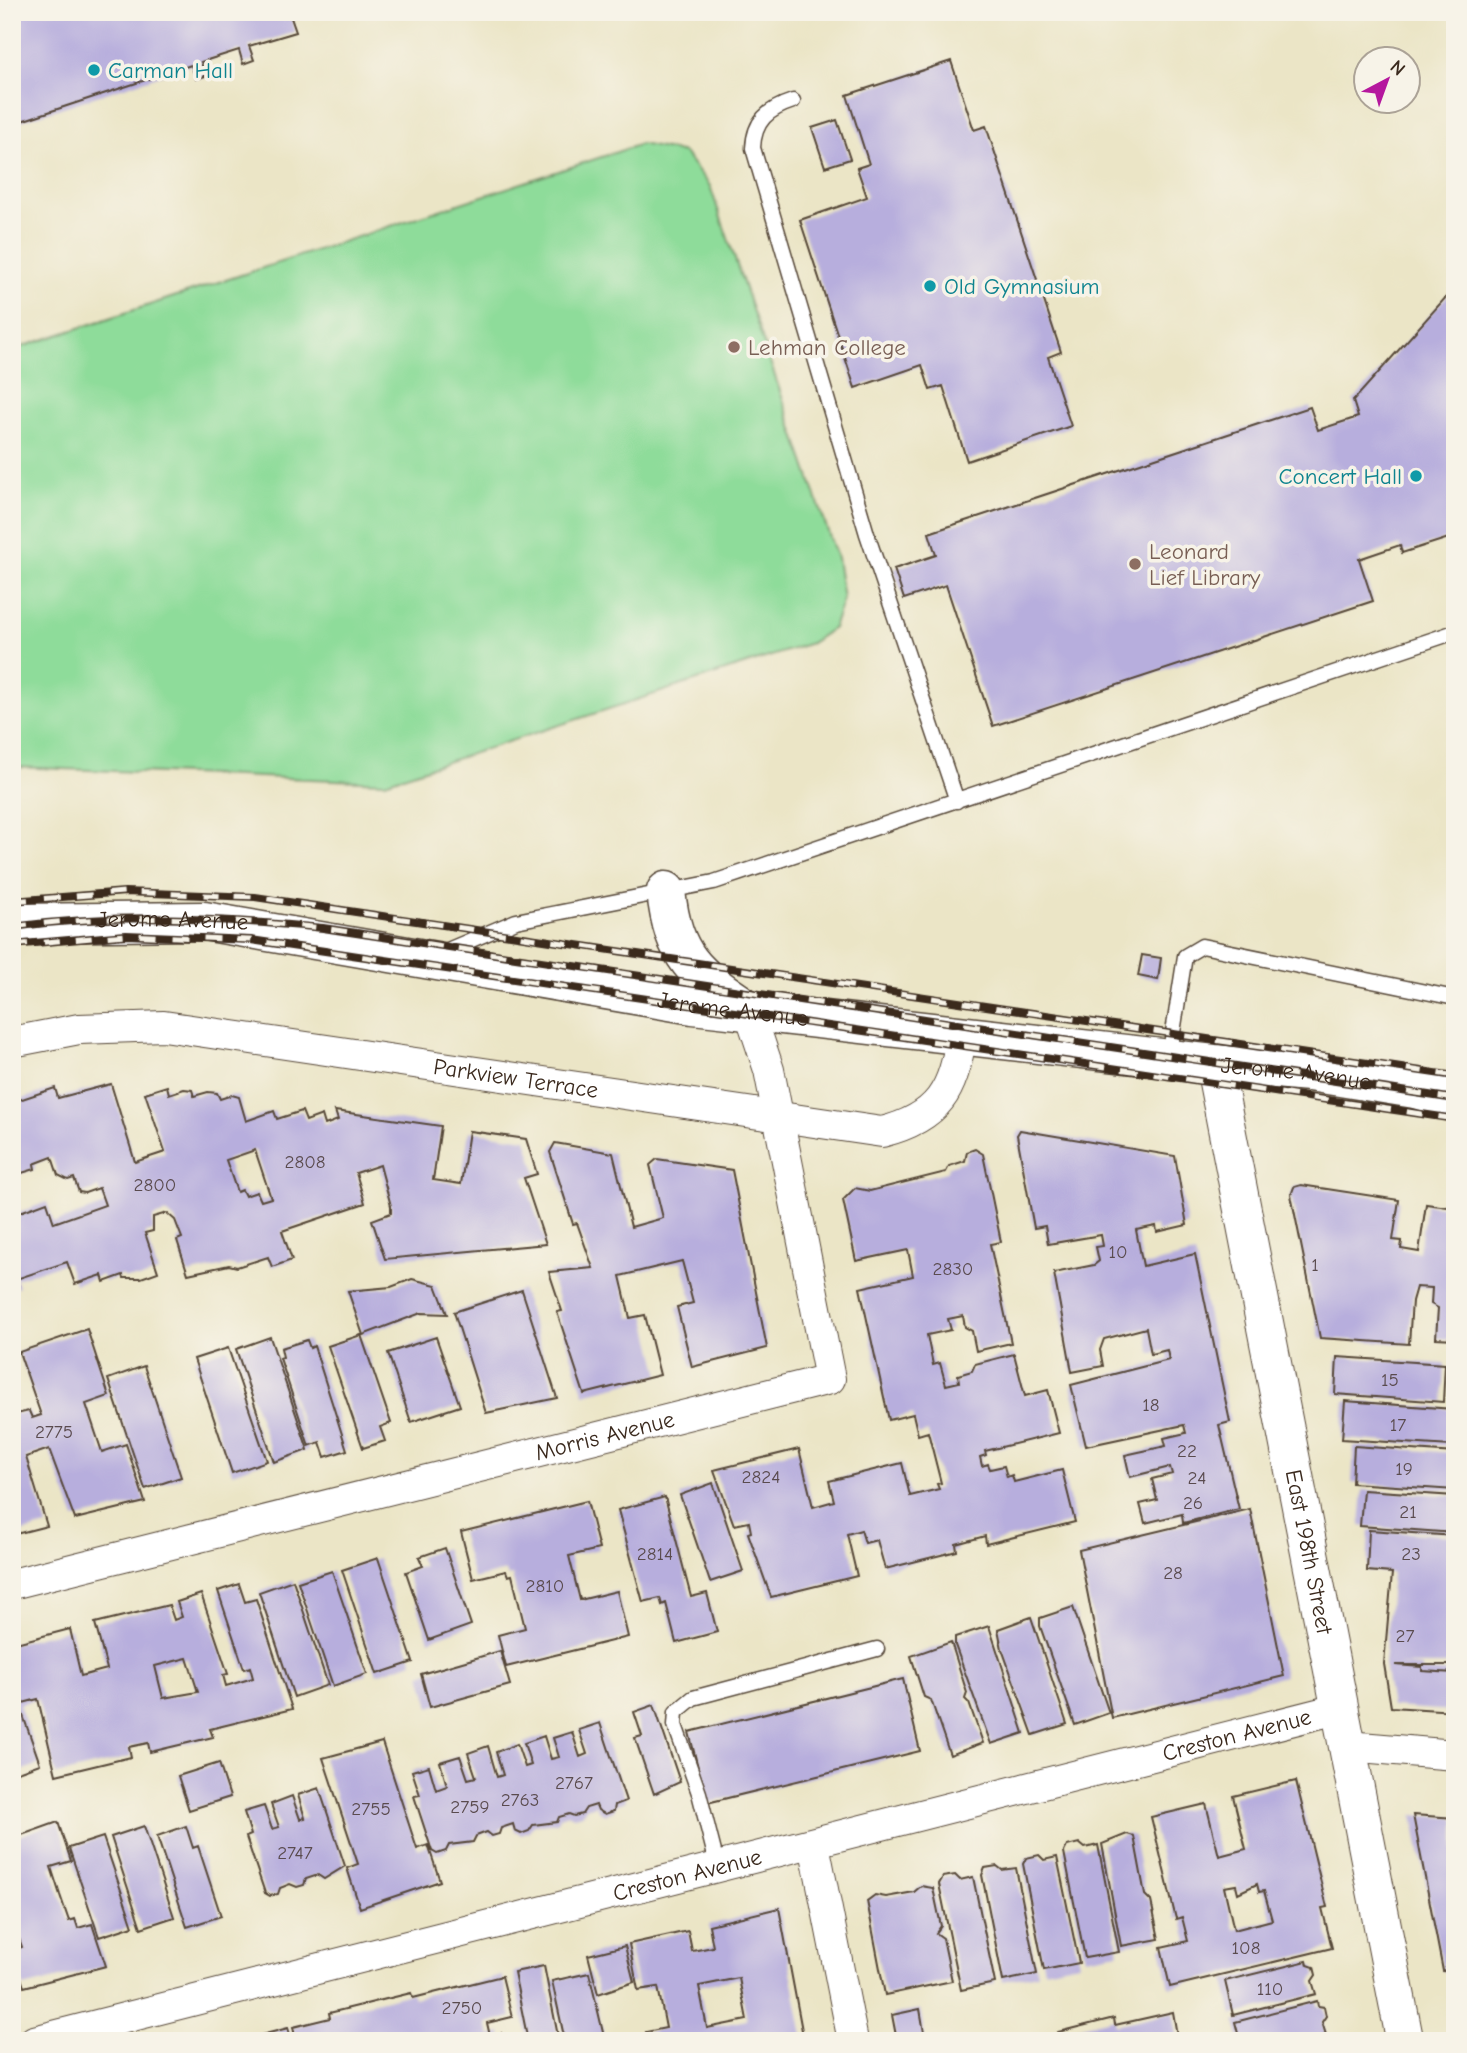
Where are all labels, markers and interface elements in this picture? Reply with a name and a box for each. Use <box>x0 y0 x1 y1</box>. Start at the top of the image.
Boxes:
north arrow <box>1352 46 1422 116</box>
text: N <box>1386 56 1409 80</box>
place label: Carman Hall <box>108 57 233 84</box>
marker: Carman Hall <box>86 62 102 78</box>
place label: Old Gymnasium <box>944 273 1100 300</box>
marker: Old Gymnasium <box>922 278 938 294</box>
place label: Lehman College <box>748 334 906 361</box>
marker: Lehman College <box>726 339 742 355</box>
place label: Concert Hall <box>1278 463 1402 490</box>
marker: Concert Hall <box>1408 468 1424 484</box>
place label: Leonard Lief Library <box>1149 538 1261 591</box>
marker: Leonard Lief Library <box>1127 556 1143 572</box>
street label: Jerome Avenue <box>96 905 249 936</box>
street label: Jerome Avenue <box>655 986 809 1032</box>
street label: Jerome Avenue <box>1220 1052 1373 1096</box>
street label: Parkview Terrace <box>432 1053 600 1104</box>
house number: 2808 <box>284 1151 326 1173</box>
house number: 2800 <box>134 1174 176 1196</box>
house number: 10 <box>1108 1241 1128 1263</box>
house number: 1 <box>1311 1254 1319 1276</box>
house number: 2830 <box>933 1258 973 1280</box>
house number: 15 <box>1381 1369 1399 1391</box>
house number: 18 <box>1142 1394 1160 1416</box>
street label: Morris Avenue <box>532 1406 677 1466</box>
house number: 17 <box>1390 1414 1406 1436</box>
house number: 2775 <box>35 1421 73 1443</box>
house number: 22 <box>1177 1440 1197 1462</box>
house number: 19 <box>1395 1458 1413 1480</box>
house number: 2824 <box>742 1466 780 1488</box>
house number: 24 <box>1187 1467 1207 1489</box>
street label: East 198th Street <box>1280 1467 1338 1638</box>
house number: 26 <box>1183 1492 1203 1514</box>
house number: 21 <box>1399 1501 1417 1523</box>
house number: 2814 <box>637 1543 673 1565</box>
house number: 23 <box>1401 1543 1421 1565</box>
house number: 28 <box>1163 1562 1183 1584</box>
house number: 2810 <box>526 1575 564 1597</box>
house number: 27 <box>1396 1625 1414 1647</box>
street label: Creston Avenue <box>1159 1703 1314 1767</box>
house number: 2767 <box>555 1772 593 1794</box>
house number: 2763 <box>501 1789 539 1811</box>
house number: 2759 <box>450 1796 490 1818</box>
house number: 2755 <box>351 1798 391 1820</box>
house number: 2747 <box>277 1842 313 1864</box>
street label: Creston Avenue <box>610 1843 765 1907</box>
house number: 108 <box>1232 1937 1260 1959</box>
house number: 110 <box>1257 1978 1283 2000</box>
house number: 2750 <box>442 1997 482 2019</box>

